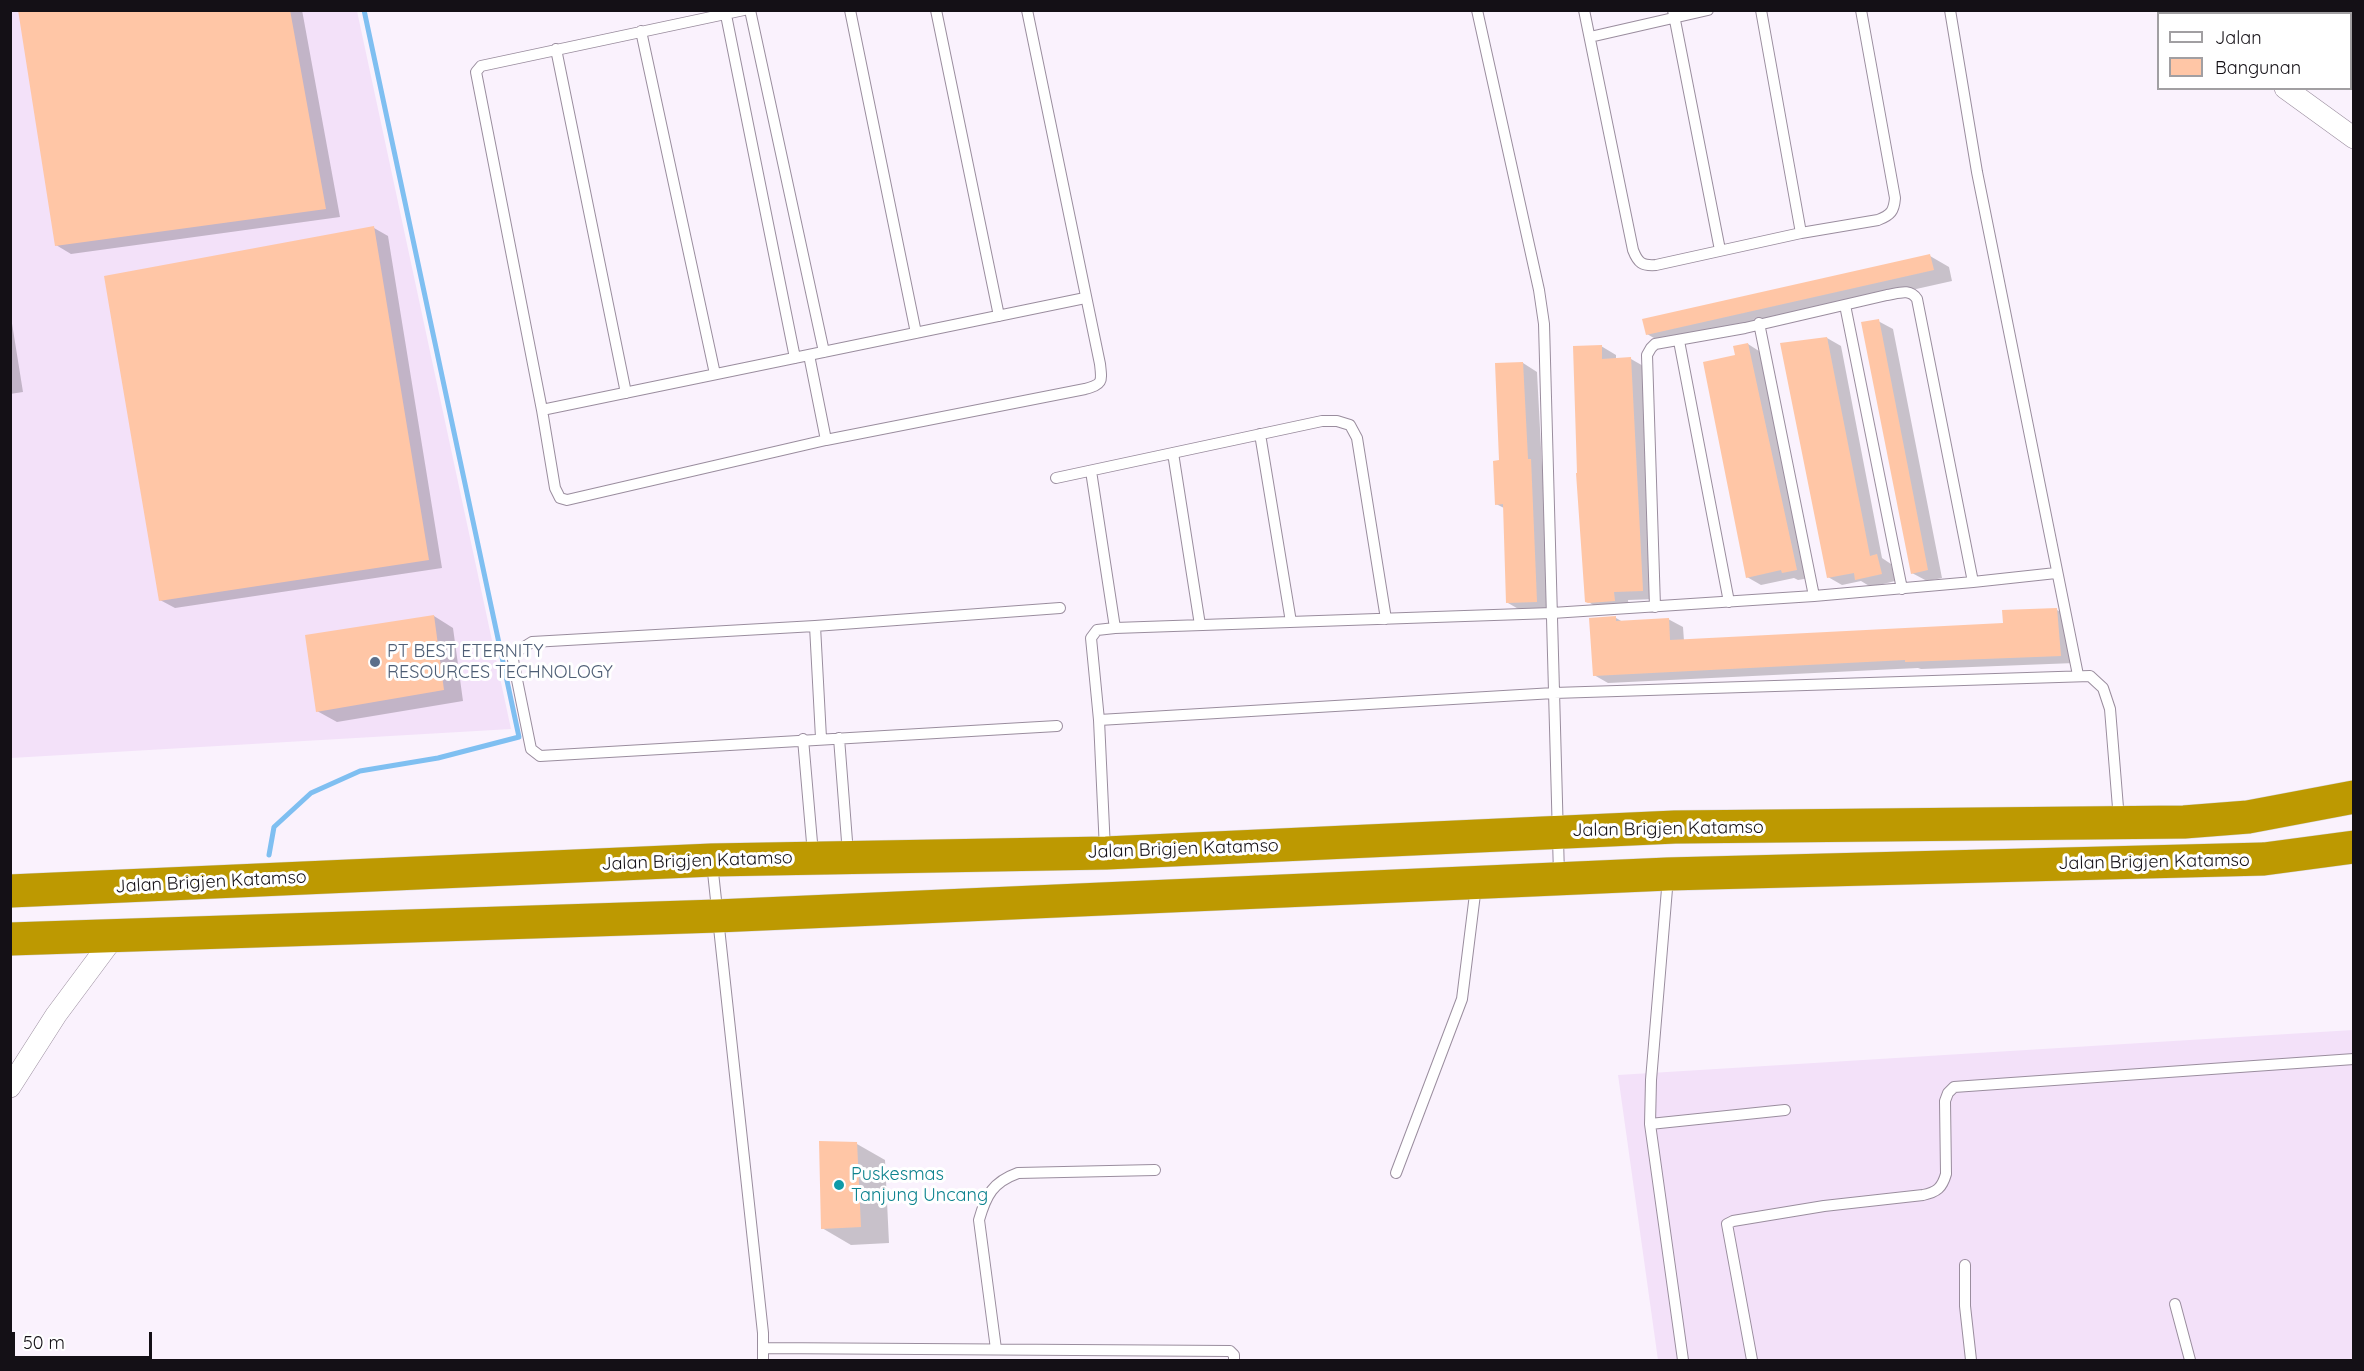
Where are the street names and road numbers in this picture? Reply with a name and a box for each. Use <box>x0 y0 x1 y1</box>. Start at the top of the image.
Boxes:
street label: Jalan Brigjen Katamso <box>1572 817 1764 841</box>
street label: Jalan Brigjen Katamso <box>1087 835 1279 863</box>
street label: Jalan Brigjen Katamso <box>601 847 793 875</box>
street label: Jalan Brigjen Katamso <box>2058 850 2250 874</box>
street label: Jalan Brigjen Katamso <box>115 866 307 898</box>

